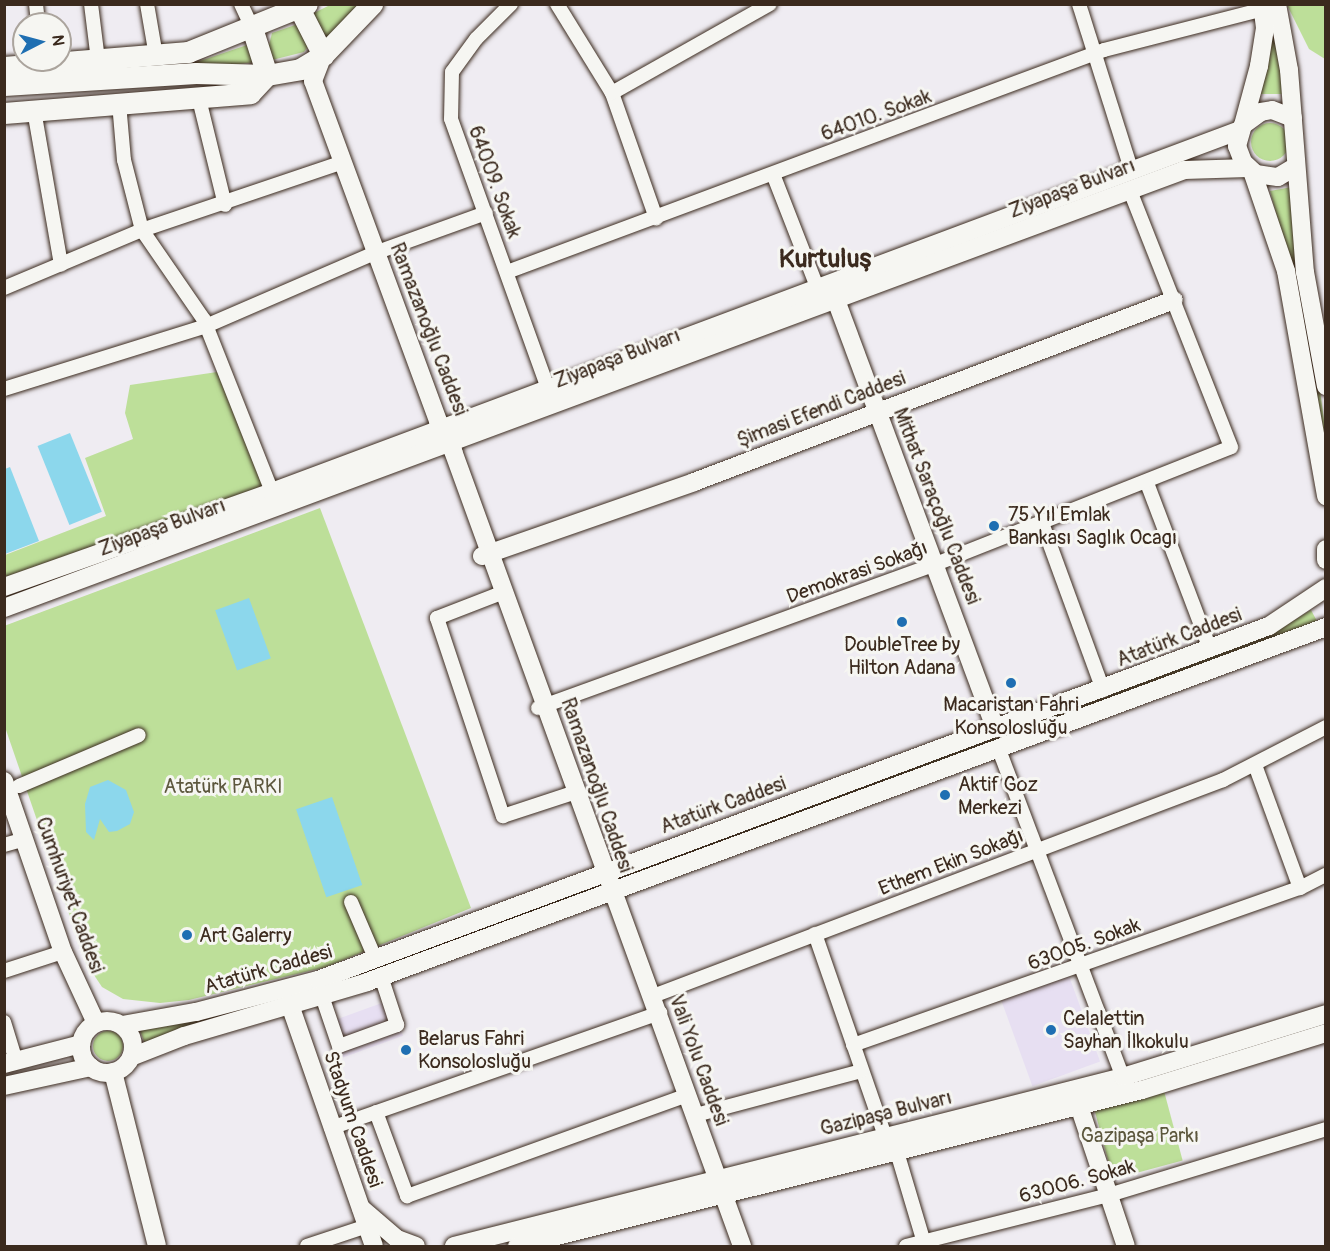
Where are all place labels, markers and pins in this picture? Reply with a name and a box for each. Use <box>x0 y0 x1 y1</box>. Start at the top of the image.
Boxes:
place label: 75 Yıl Emlak Bankası Saglık Ocagı <box>1008 502 1177 549</box>
marker: 75 Yıl Emlak Bankası Saglık Ocagı <box>985 517 1003 535</box>
marker: DoubleTree by Hilton Adana <box>895 615 909 629</box>
place label: DoubleTree by Hilton Adana <box>844 632 960 679</box>
marker: Macaristan Fahri Konsolosluğu <box>1004 676 1018 690</box>
place label: Macaristan Fahri Konsolosluğu <box>943 692 1079 739</box>
place label: Aktif Goz Merkezi <box>958 772 1038 819</box>
marker: Aktif Goz Merkezi <box>936 786 954 804</box>
place label: Art Galerry <box>199 923 292 947</box>
marker: Art Galerry <box>180 928 194 942</box>
place label: Celalettin Sayhan İlkokulu <box>1063 1006 1189 1053</box>
marker: Celalettin Sayhan İlkokulu <box>1044 1023 1058 1037</box>
place label: Belarus Fahri Konsolosluğu <box>418 1026 531 1073</box>
marker: Belarus Fahri Konsolosluğu <box>399 1043 413 1057</box>

